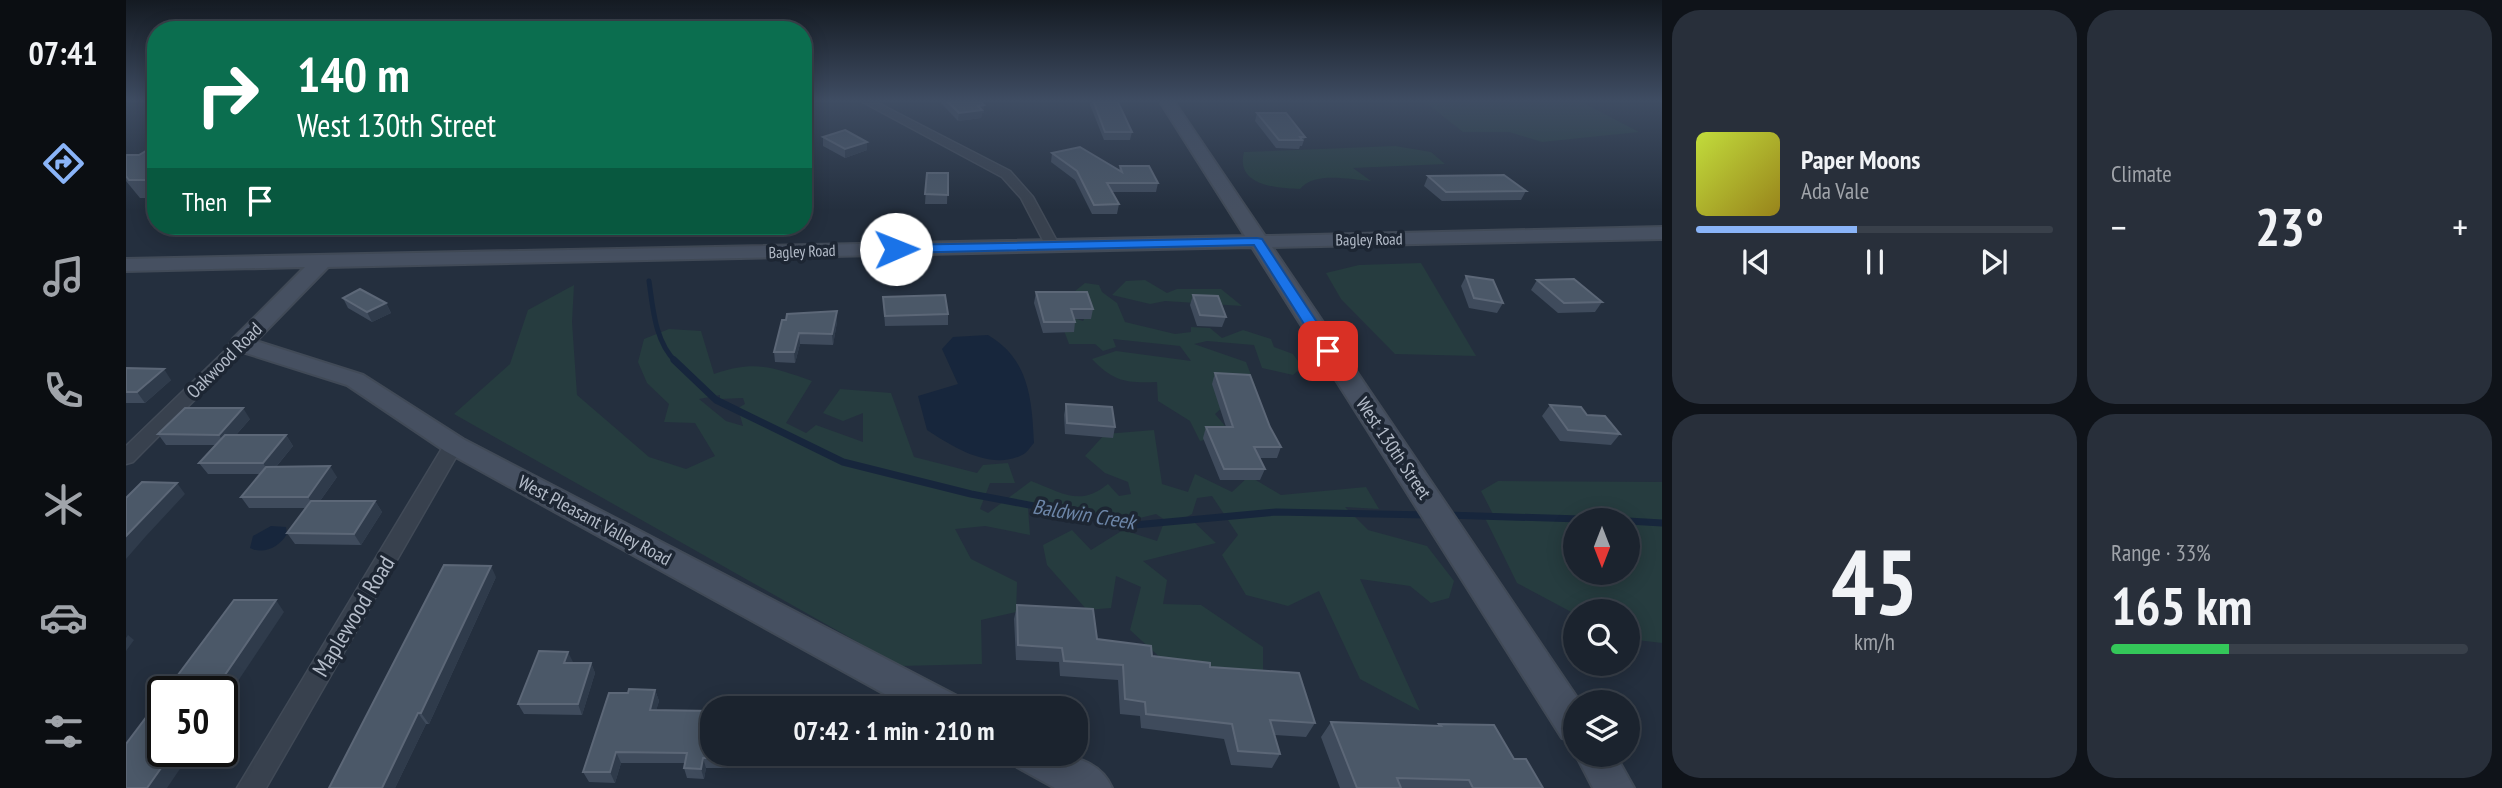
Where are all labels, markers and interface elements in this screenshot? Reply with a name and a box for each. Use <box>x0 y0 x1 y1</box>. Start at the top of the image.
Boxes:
text: 07:41 <box>28 32 98 74</box>
text: 140 m <box>297 42 410 106</box>
icon: right <box>182 49 273 140</box>
text: West 130th Street <box>297 104 496 146</box>
icon: directions <box>39 139 88 188</box>
text: Paper Moons <box>1801 143 1920 176</box>
text: Climate <box>2111 159 2172 188</box>
text: Ada Vale <box>1801 176 1869 205</box>
icon: arrive <box>241 182 279 220</box>
text: Then <box>182 185 227 218</box>
text: 23° <box>2255 193 2324 260</box>
text: − <box>2111 202 2127 251</box>
text: + <box>2452 202 2468 251</box>
position arrow <box>859 212 933 286</box>
street label: Bagley Road <box>1335 228 1403 250</box>
street label: Bagley Road <box>768 240 836 262</box>
icon: previous <box>1737 243 1775 281</box>
icon: pause <box>1856 243 1894 281</box>
icon: next <box>1975 243 2013 281</box>
icon: music <box>39 252 88 301</box>
street label: Oakwood Road <box>181 317 267 403</box>
pin <box>1298 321 1358 381</box>
icon: arrive <box>1309 332 1347 370</box>
icon: phone <box>39 366 88 415</box>
street label: West 130th Street <box>1351 392 1437 504</box>
street label: West Pleasant Valley Road <box>514 469 676 571</box>
icon: climate <box>39 480 88 529</box>
water label: Baldwin Creek <box>1031 493 1140 536</box>
north arrow <box>1563 508 1640 584</box>
map controls <box>1563 508 1640 767</box>
text: 45 <box>1831 522 1918 640</box>
text: Range · 33% <box>2111 538 2211 567</box>
street label: Maplewood Road <box>306 550 400 682</box>
text: 165 km <box>2111 572 2252 639</box>
icon: car <box>39 593 88 642</box>
button: search <box>1563 599 1640 676</box>
text: km/h <box>1854 627 1895 656</box>
speed limit sign: 50 <box>147 676 238 767</box>
button: layers <box>1563 690 1640 767</box>
icon: filters <box>39 707 88 756</box>
text: 07:42 · 1 min · 210 m <box>794 714 994 747</box>

